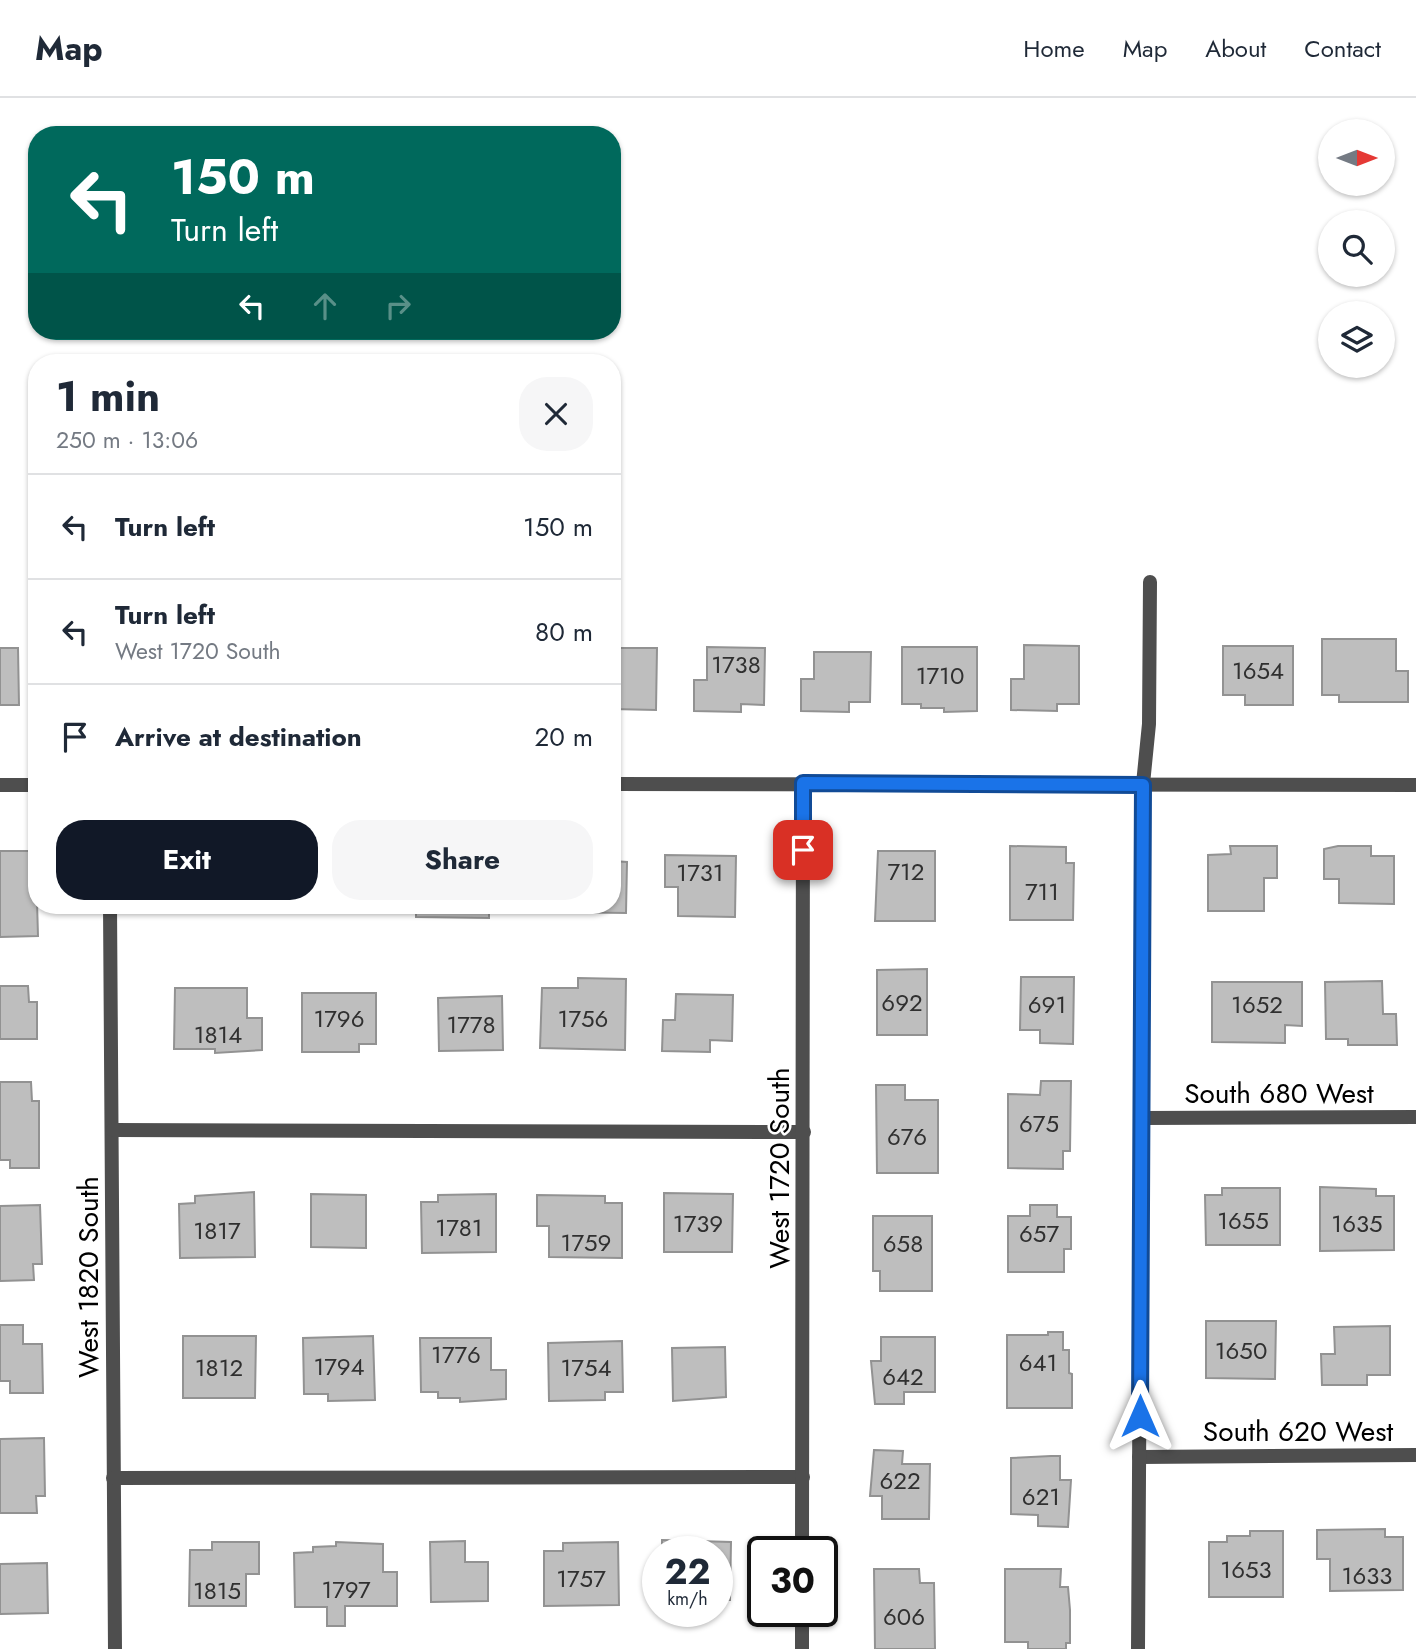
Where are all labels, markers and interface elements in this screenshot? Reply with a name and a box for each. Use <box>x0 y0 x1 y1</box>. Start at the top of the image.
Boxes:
text: Map <box>35 25 103 72</box>
text: Home <box>1023 31 1085 66</box>
text: Map <box>1123 31 1167 66</box>
text: About <box>1205 31 1266 66</box>
text: Contact <box>1304 31 1381 66</box>
north arrow <box>1318 119 1395 196</box>
map controls <box>1318 119 1395 378</box>
text: 150 m <box>171 142 315 212</box>
icon: left <box>56 154 147 245</box>
text: Turn left <box>171 207 278 253</box>
button: search <box>1318 210 1395 287</box>
icon: left <box>233 287 271 325</box>
icon: ahead <box>306 287 344 325</box>
icon: right <box>379 287 417 325</box>
button: layers <box>1318 301 1395 378</box>
text: 1 min <box>56 366 160 427</box>
button: close <box>519 377 593 451</box>
text: 250 m · 13:06 <box>56 423 198 457</box>
icon: left <box>56 508 94 546</box>
text: Turn left <box>115 508 215 546</box>
text: 150 m <box>523 508 593 546</box>
text: Turn left <box>115 596 215 634</box>
icon: left <box>56 613 94 651</box>
text: 80 m <box>535 613 593 651</box>
text: West 1720 South <box>115 634 281 668</box>
house number: 1738 <box>711 647 761 682</box>
house number: 1654 <box>1232 653 1284 688</box>
house number: 1710 <box>916 658 964 693</box>
icon: arrive <box>56 718 94 756</box>
text: Arrive at destination <box>115 718 362 756</box>
text: 20 m <box>535 718 593 756</box>
button: Exit <box>56 820 318 900</box>
button: Share <box>332 820 593 900</box>
pin <box>773 820 833 880</box>
icon: arrive <box>784 831 822 869</box>
house number: 712 <box>887 854 925 889</box>
house number: 1731 <box>676 855 724 890</box>
house number: 711 <box>1025 874 1059 909</box>
house number: 692 <box>881 985 923 1020</box>
house number: 691 <box>1028 987 1066 1022</box>
house number: 1652 <box>1231 987 1283 1022</box>
house number: 1796 <box>313 1001 365 1036</box>
house number: 1756 <box>558 1001 608 1036</box>
house number: 1778 <box>446 1007 496 1042</box>
house number: 1814 <box>194 1017 242 1052</box>
street label: West 1720 South <box>759 1067 800 1269</box>
street label: South 680 West <box>1184 1073 1374 1114</box>
house number: 675 <box>1019 1106 1059 1141</box>
house number: 676 <box>887 1119 927 1154</box>
street label: West 1820 South <box>68 1176 109 1378</box>
house number: 1655 <box>1217 1203 1269 1238</box>
house number: 1739 <box>673 1206 723 1241</box>
house number: 1635 <box>1331 1206 1383 1241</box>
house number: 1781 <box>435 1210 483 1245</box>
house number: 1817 <box>193 1213 241 1248</box>
house number: 657 <box>1019 1216 1059 1251</box>
house number: 1759 <box>561 1225 611 1260</box>
house number: 658 <box>883 1226 923 1261</box>
house number: 1650 <box>1215 1333 1267 1368</box>
house number: 1776 <box>431 1337 481 1372</box>
house number: 641 <box>1019 1345 1057 1380</box>
house number: 1794 <box>313 1349 365 1384</box>
house number: 1812 <box>195 1350 243 1385</box>
house number: 1754 <box>561 1350 611 1385</box>
house number: 642 <box>882 1359 924 1394</box>
position arrow <box>1103 1379 1177 1453</box>
street label: South 620 West <box>1203 1411 1393 1452</box>
house number: 622 <box>879 1463 921 1498</box>
house number: 621 <box>1022 1479 1060 1514</box>
speed limit sign: 30 <box>747 1536 838 1627</box>
text: 22 <box>665 1547 710 1597</box>
house number: 1653 <box>1220 1552 1272 1587</box>
house number: 1633 <box>1342 1558 1392 1593</box>
house number: 1757 <box>556 1561 606 1596</box>
house number: 1797 <box>321 1572 371 1607</box>
house number: 1815 <box>193 1573 241 1608</box>
text: km/h <box>667 1586 708 1612</box>
house number: 606 <box>883 1599 925 1634</box>

